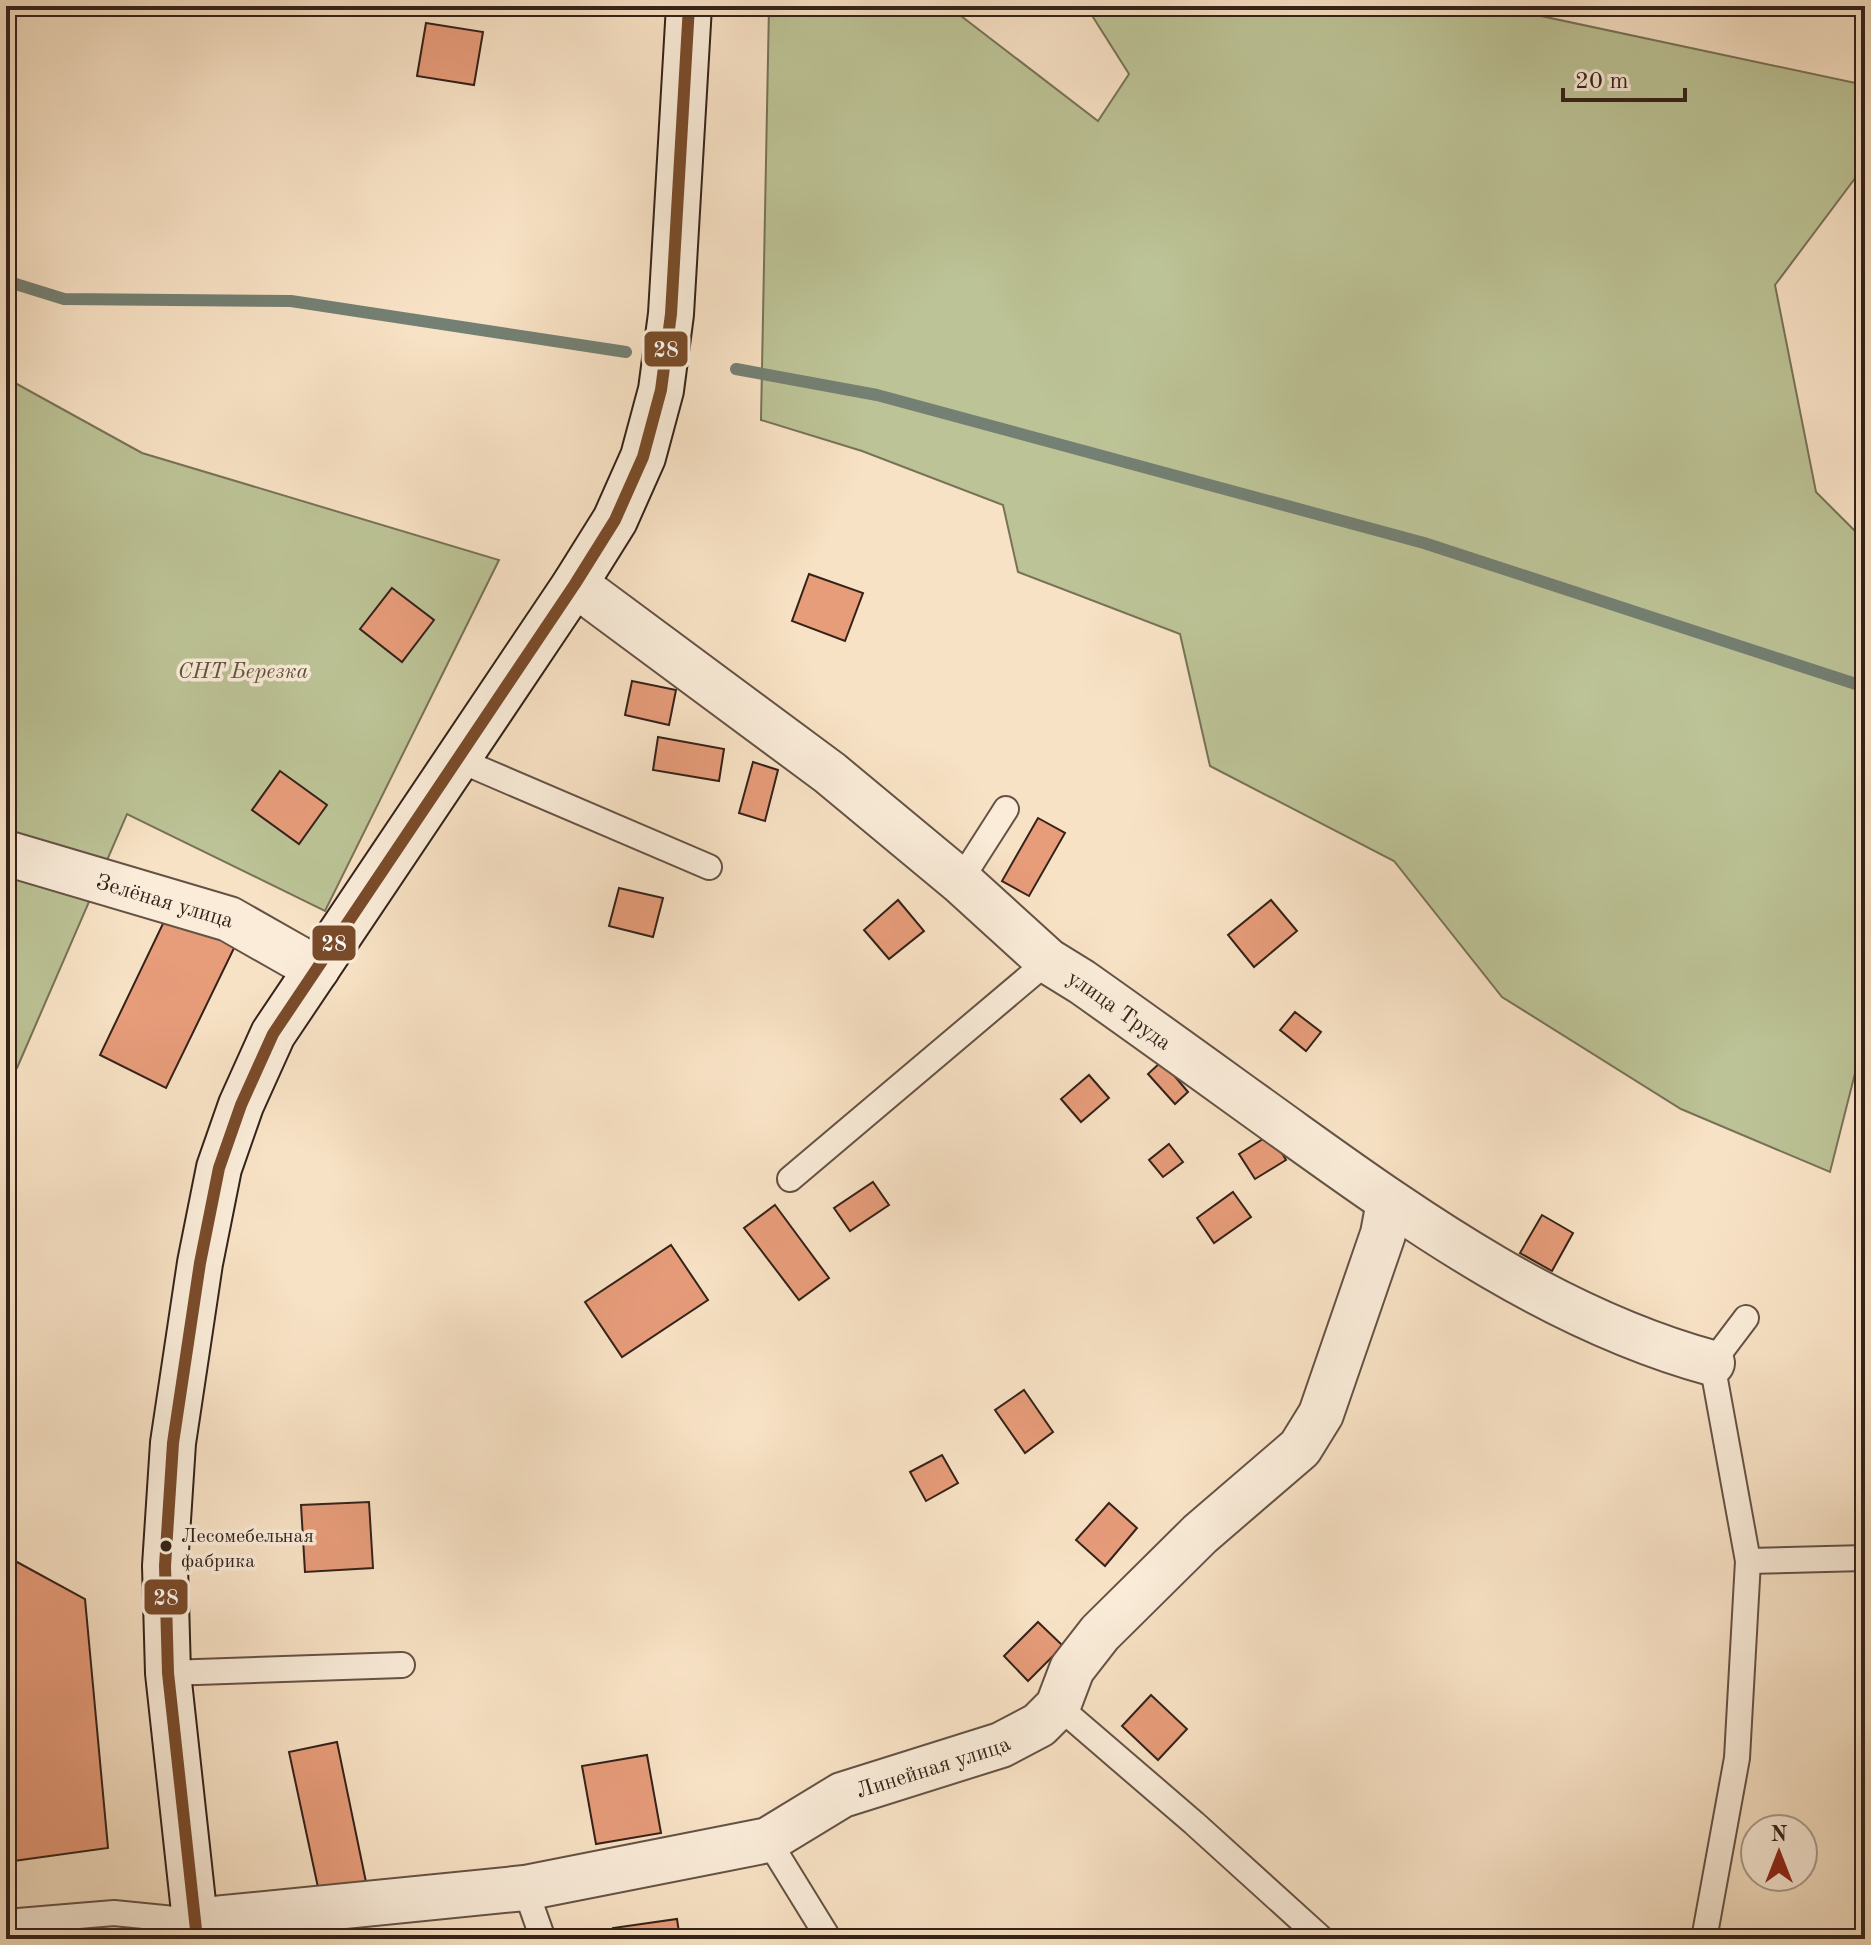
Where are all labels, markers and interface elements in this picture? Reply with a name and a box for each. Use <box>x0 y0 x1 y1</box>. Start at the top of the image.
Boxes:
scale bar <box>1563 52 1685 102</box>
text: 20 m <box>1575 70 1629 94</box>
line badge: 28 <box>643 330 689 368</box>
text: 28 <box>653 340 679 362</box>
park label: СНТ Березка <box>178 661 309 683</box>
street label: Зелёная улица <box>93 871 236 933</box>
line badge: 28 <box>311 924 357 962</box>
text: 28 <box>321 934 347 956</box>
street label: улица Труда <box>1063 967 1175 1055</box>
place label: Лесомебельная фабрика <box>181 1527 314 1572</box>
marker: Лесомебельная фабрика <box>158 1538 174 1554</box>
line badge: 28 <box>143 1578 189 1616</box>
text: 28 <box>153 1588 179 1610</box>
street label: Линейная улица <box>854 1733 1015 1803</box>
north arrow <box>1739 1813 1819 1893</box>
text: N <box>1771 1824 1788 1846</box>

